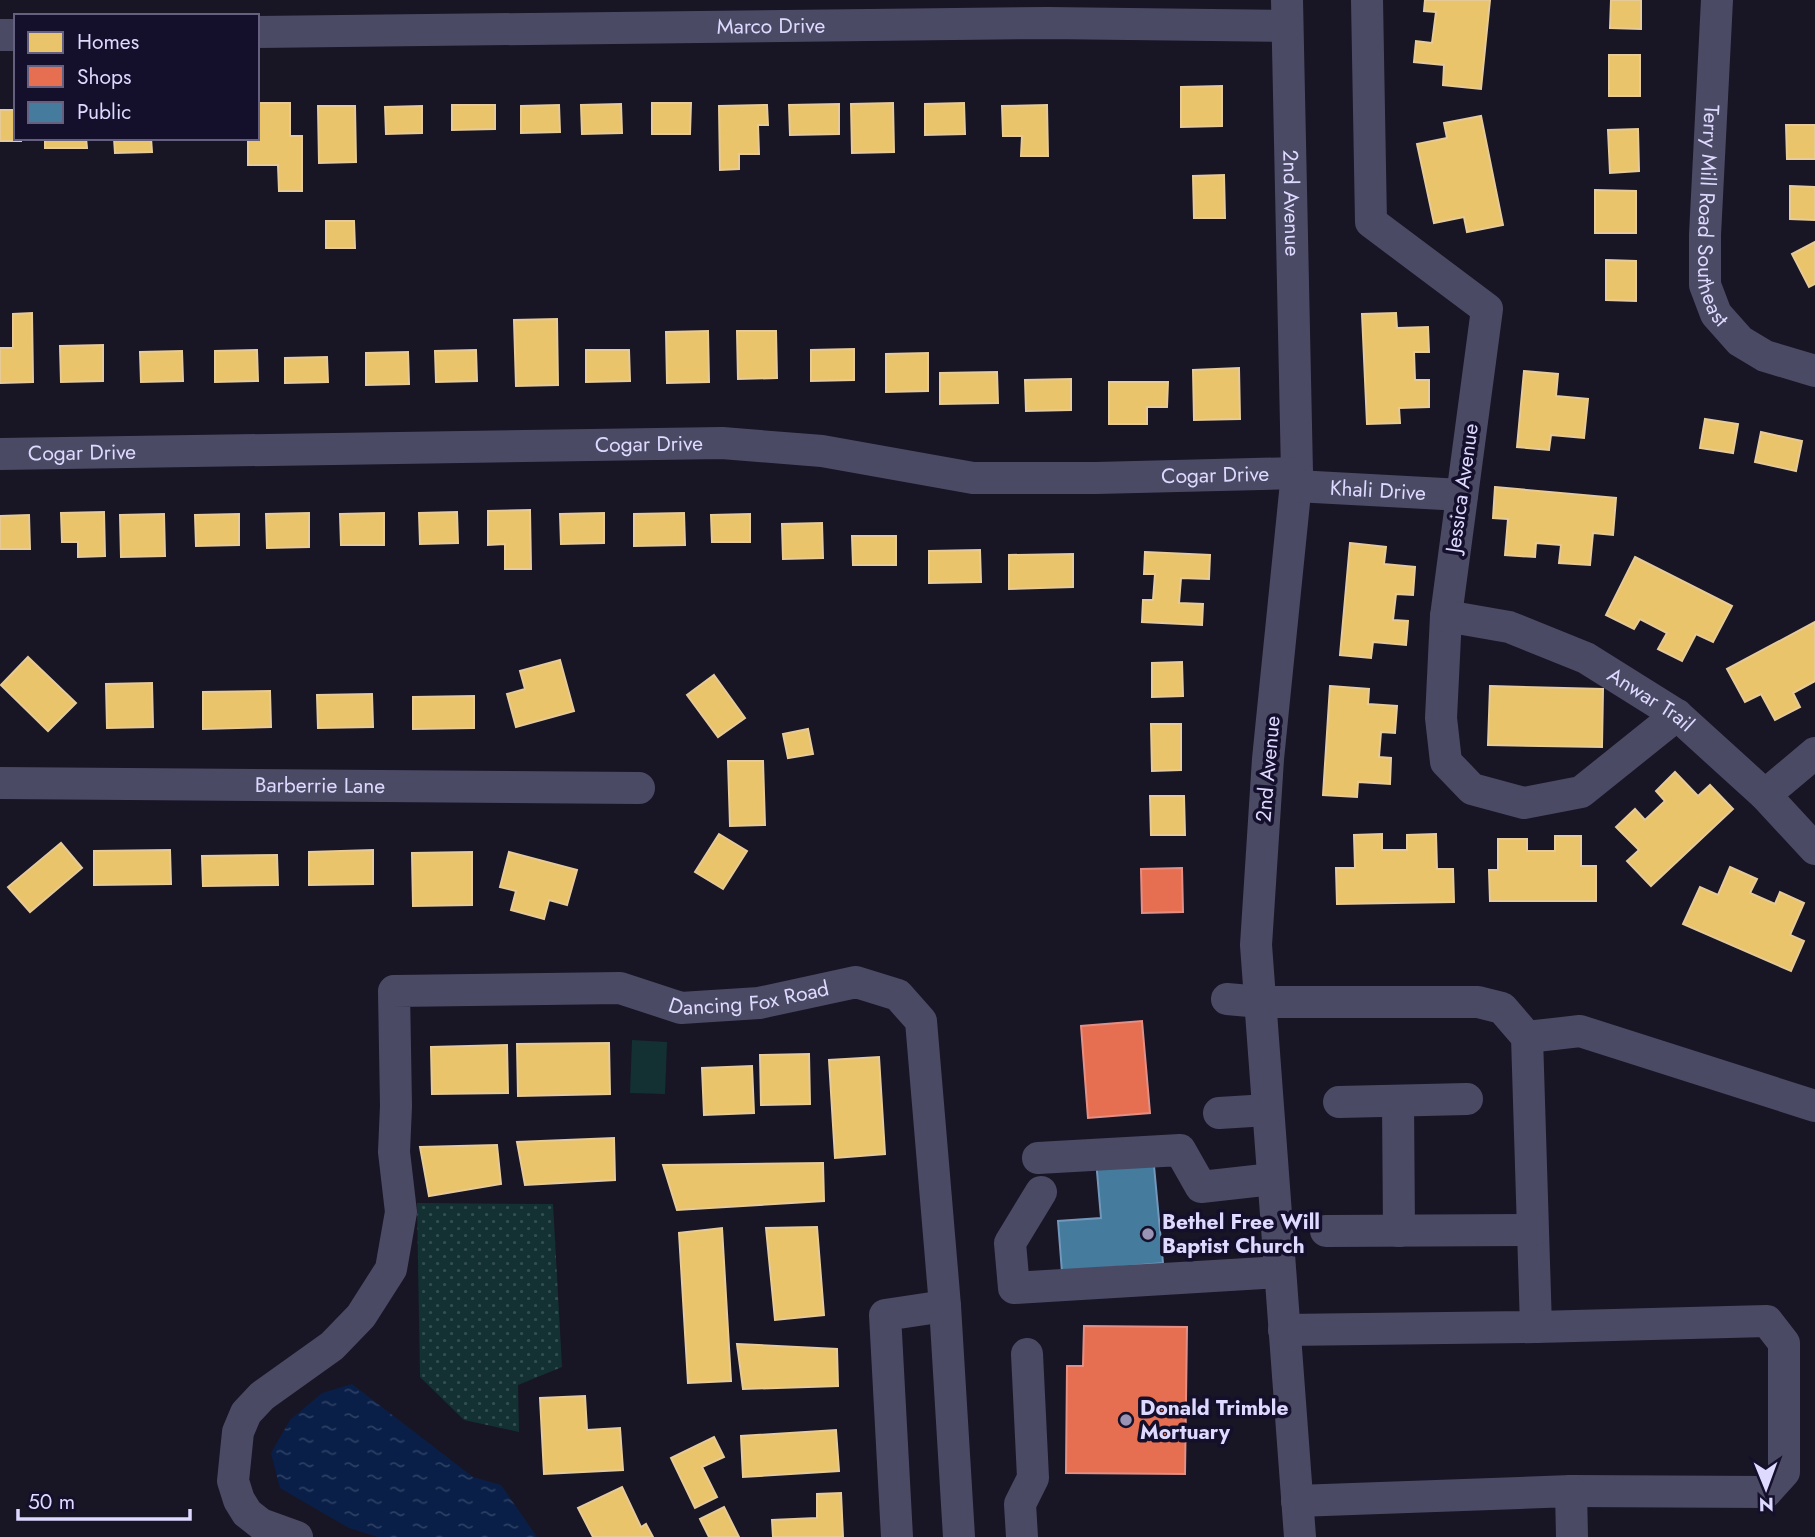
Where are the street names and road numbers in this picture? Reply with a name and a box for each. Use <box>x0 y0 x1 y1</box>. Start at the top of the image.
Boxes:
street label: Marco Drive <box>717 11 826 42</box>
street label: Terry Mill Road Southeast <box>1690 104 1736 333</box>
street label: 2nd Avenue <box>1275 149 1307 257</box>
street label: Jessica Avenue <box>1438 421 1486 557</box>
street label: Cogar Drive <box>595 428 703 460</box>
street label: Cogar Drive <box>28 437 136 469</box>
street label: Cogar Drive <box>1161 459 1270 491</box>
street label: Khali Drive <box>1329 473 1427 508</box>
street label: Anwar Trail <box>1602 660 1701 739</box>
street label: 2nd Avenue <box>1248 714 1288 823</box>
street label: Barberrie Lane <box>255 770 385 801</box>
street label: Dancing Fox Road <box>665 973 832 1023</box>

